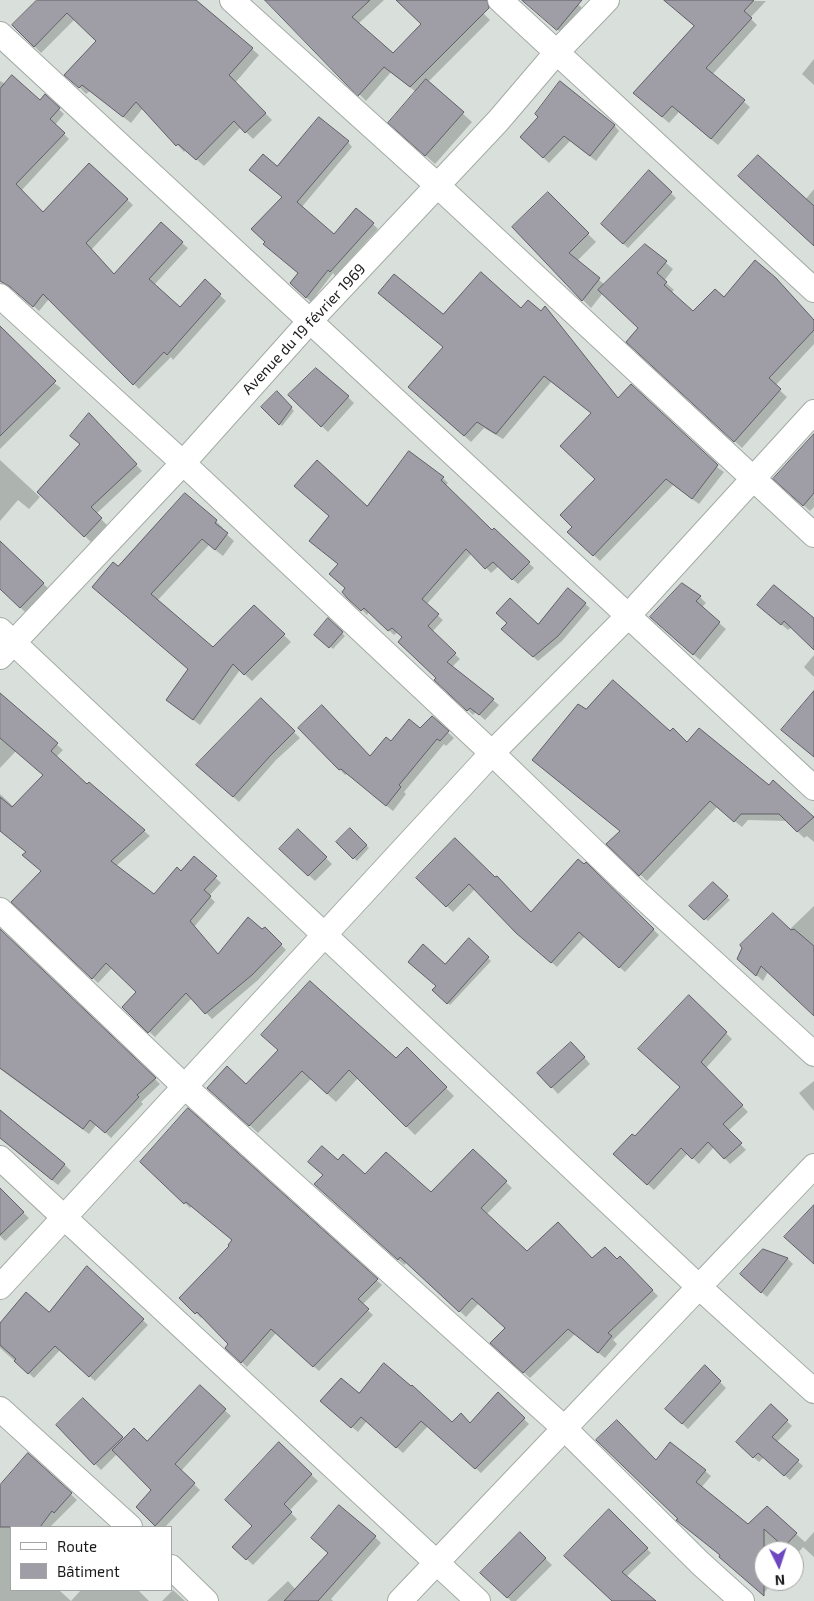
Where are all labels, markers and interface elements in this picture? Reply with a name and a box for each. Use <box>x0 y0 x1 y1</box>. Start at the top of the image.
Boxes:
street label: Avenue du 19 février 1969 <box>239 260 369 398</box>
legend <box>10 1526 172 1591</box>
text: Route <box>57 1537 97 1555</box>
north arrow <box>754 1541 804 1591</box>
text: Bâtiment <box>57 1562 120 1580</box>
text: N <box>774 1572 786 1589</box>

